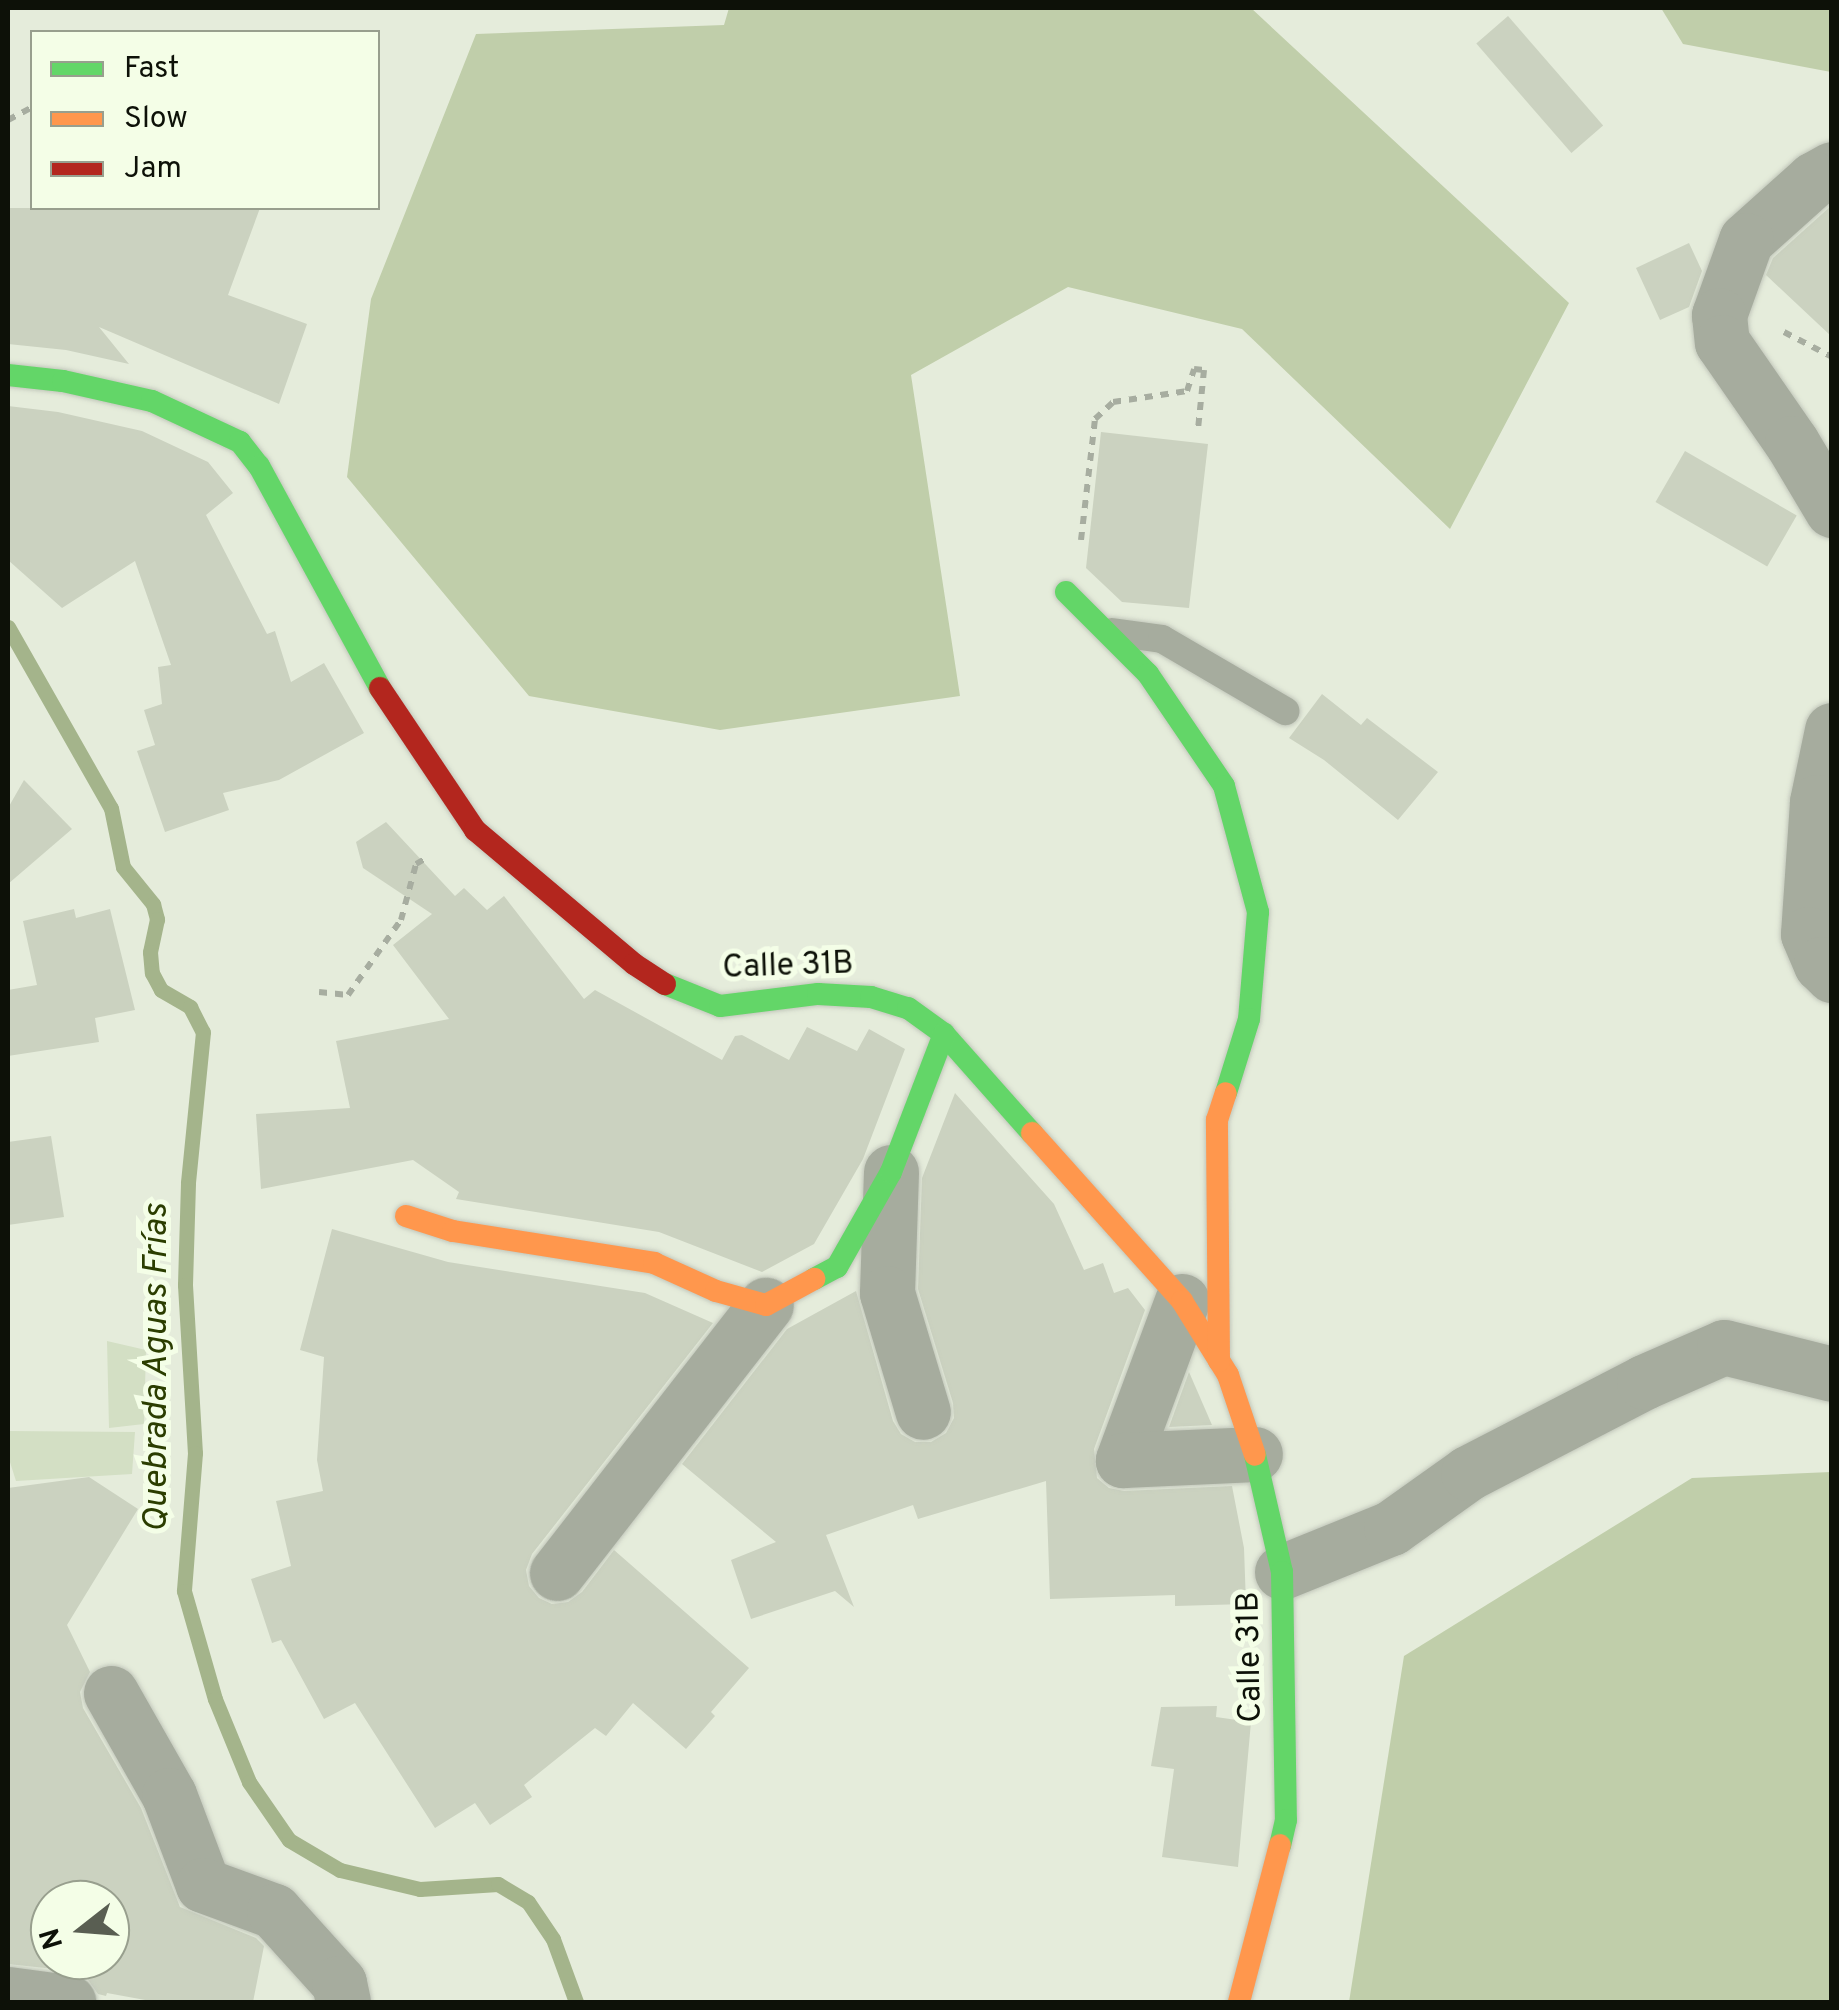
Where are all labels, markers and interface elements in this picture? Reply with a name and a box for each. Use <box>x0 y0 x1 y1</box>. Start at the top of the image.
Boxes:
legend <box>30 30 380 210</box>
text: Fast <box>124 51 179 88</box>
text: Slow <box>124 101 188 138</box>
text: Jam <box>124 151 182 188</box>
street label: Calle 31B <box>722 946 854 988</box>
water label: Quebrada Aguas Frías <box>136 1203 178 1533</box>
street label: Calle 31B <box>1231 1591 1271 1723</box>
north arrow <box>30 1880 130 1980</box>
text: N <box>33 1923 73 1953</box>

